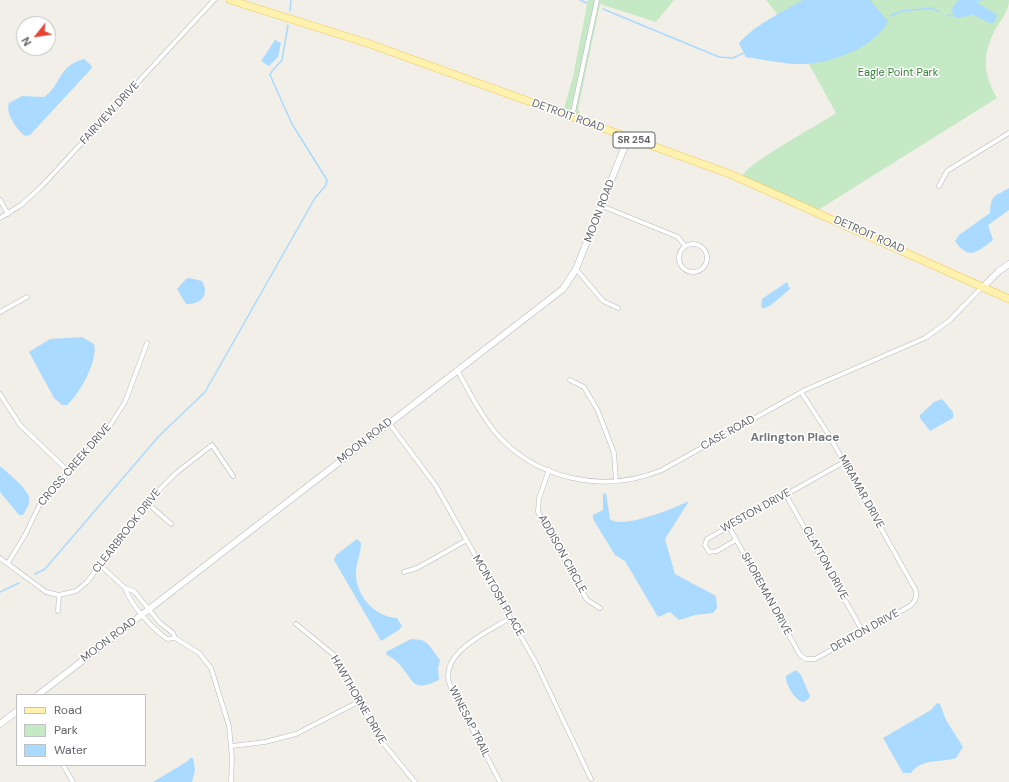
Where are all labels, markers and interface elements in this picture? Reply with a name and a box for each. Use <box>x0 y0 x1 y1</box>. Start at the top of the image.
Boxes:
north arrow <box>16 16 56 56</box>
text: N <box>18 35 35 48</box>
park label: Eagle Point Park <box>858 66 938 80</box>
street label: FAIRVIEW DRIVE <box>77 79 143 147</box>
street label: DETROIT ROAD <box>530 97 606 135</box>
road number: SR 254 <box>613 132 655 148</box>
street label: MOON ROAD <box>582 178 618 244</box>
street label: DETROIT ROAD <box>832 214 906 256</box>
street label: CASE ROAD <box>699 413 757 453</box>
street label: MOON ROAD <box>335 415 395 467</box>
street label: CROSS CREEK DRIVE <box>36 421 114 509</box>
district label: Arlington Place <box>750 431 840 445</box>
street label: MIRAMAR DRIVE <box>835 453 887 531</box>
street label: CLEARBROOK DRIVE <box>90 486 164 576</box>
street label: WESTON DRIVE <box>719 486 793 536</box>
street label: ADDISON CIRCLE <box>535 513 589 595</box>
street label: CLAYTON DRIVE <box>799 524 851 602</box>
street label: SHOREMAN DRIVE <box>738 550 794 638</box>
street label: MCINTOSH PLACE <box>469 553 527 639</box>
street label: DENTON DRIVE <box>828 607 902 655</box>
street label: MOON ROAD <box>79 615 139 665</box>
street label: HAWTHORNE DRIVE <box>327 653 389 747</box>
street label: WINESAP TRAIL <box>445 684 493 760</box>
legend <box>16 694 146 766</box>
text: Road <box>54 702 82 718</box>
text: Park <box>54 722 78 738</box>
text: Water <box>54 742 87 758</box>

